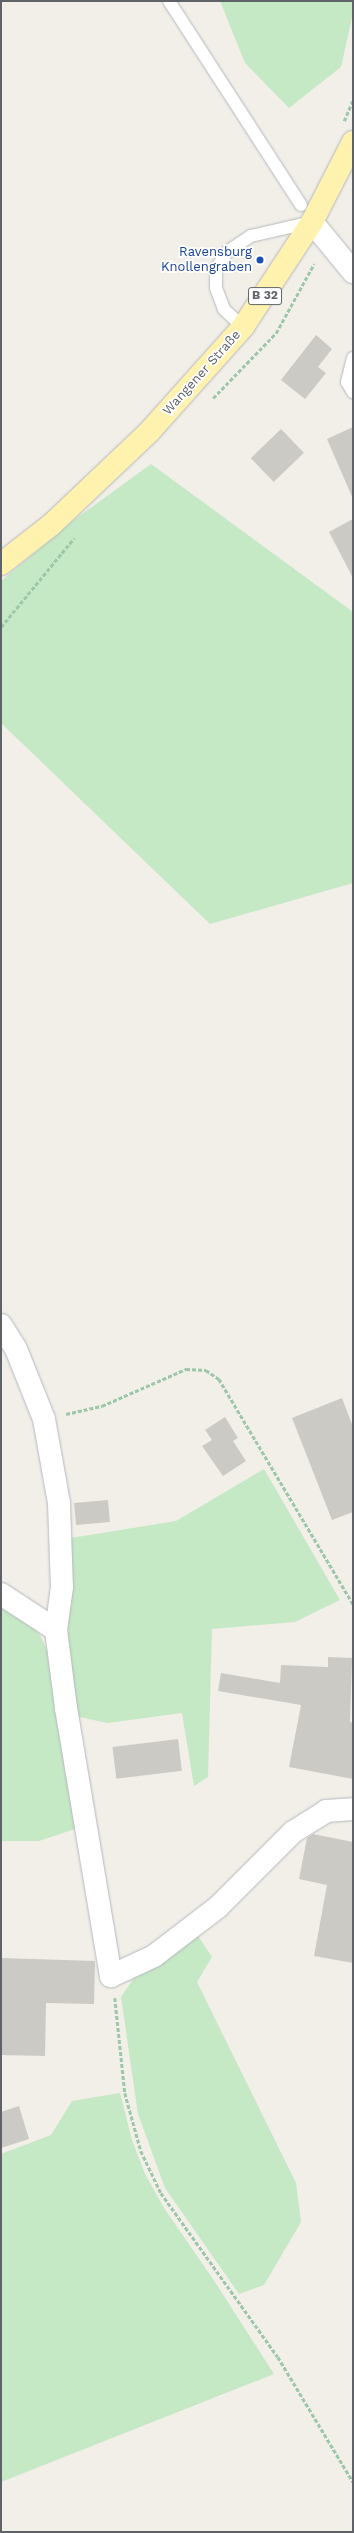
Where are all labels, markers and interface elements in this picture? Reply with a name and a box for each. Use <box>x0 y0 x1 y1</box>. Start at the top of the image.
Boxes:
place label: Ravensburg Knollengraben <box>161 245 252 276</box>
marker: Ravensburg Knollengraben <box>255 255 265 265</box>
road number: B 32 <box>248 286 282 306</box>
street label: Wangener Straße <box>160 327 244 419</box>

